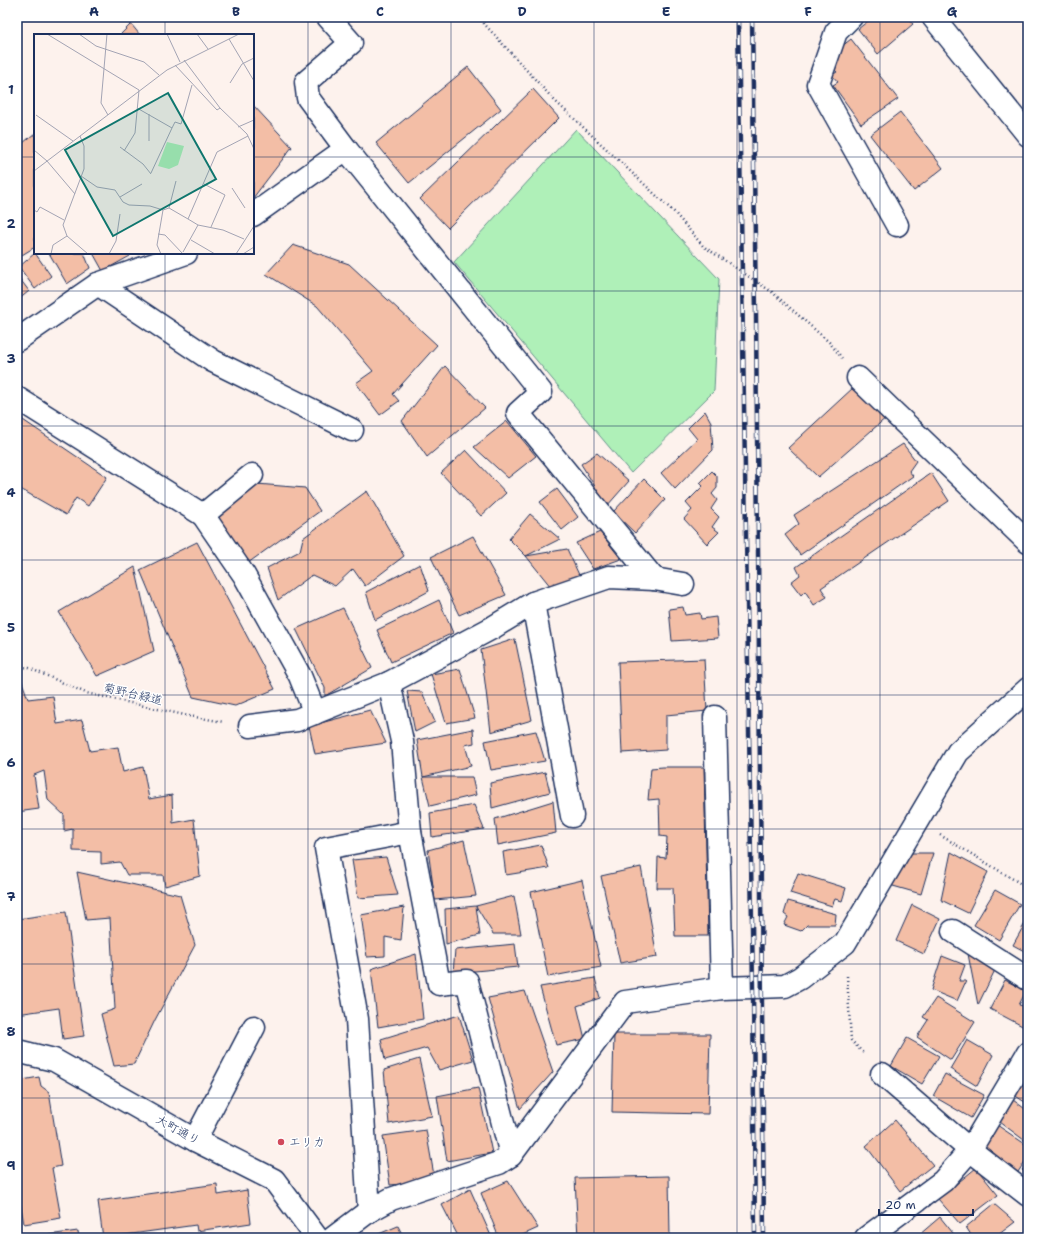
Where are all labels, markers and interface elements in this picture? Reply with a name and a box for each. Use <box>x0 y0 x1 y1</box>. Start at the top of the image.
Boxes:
text: A <box>89 3 99 20</box>
text: B <box>232 3 240 20</box>
text: C <box>376 3 384 20</box>
text: D <box>517 3 527 20</box>
text: E <box>662 3 671 20</box>
text: F <box>804 3 812 20</box>
text: G <box>947 3 958 20</box>
inset map <box>34 34 254 254</box>
text: 1 <box>8 81 14 98</box>
text: 2 <box>6 215 16 232</box>
text: 3 <box>6 350 16 367</box>
text: 4 <box>6 484 16 501</box>
text: 5 <box>7 619 15 636</box>
street label: 菊野台緑道 <box>102 679 164 709</box>
text: 6 <box>6 754 16 771</box>
text: 7 <box>6 888 16 905</box>
text: 8 <box>6 1023 16 1040</box>
street label: 大町通り <box>153 1111 203 1149</box>
place label: エリカ <box>289 1134 325 1150</box>
marker: エリカ <box>276 1137 286 1147</box>
text: 9 <box>6 1157 16 1174</box>
scale bar <box>879 1191 973 1217</box>
text: 20 m <box>885 1197 916 1213</box>

